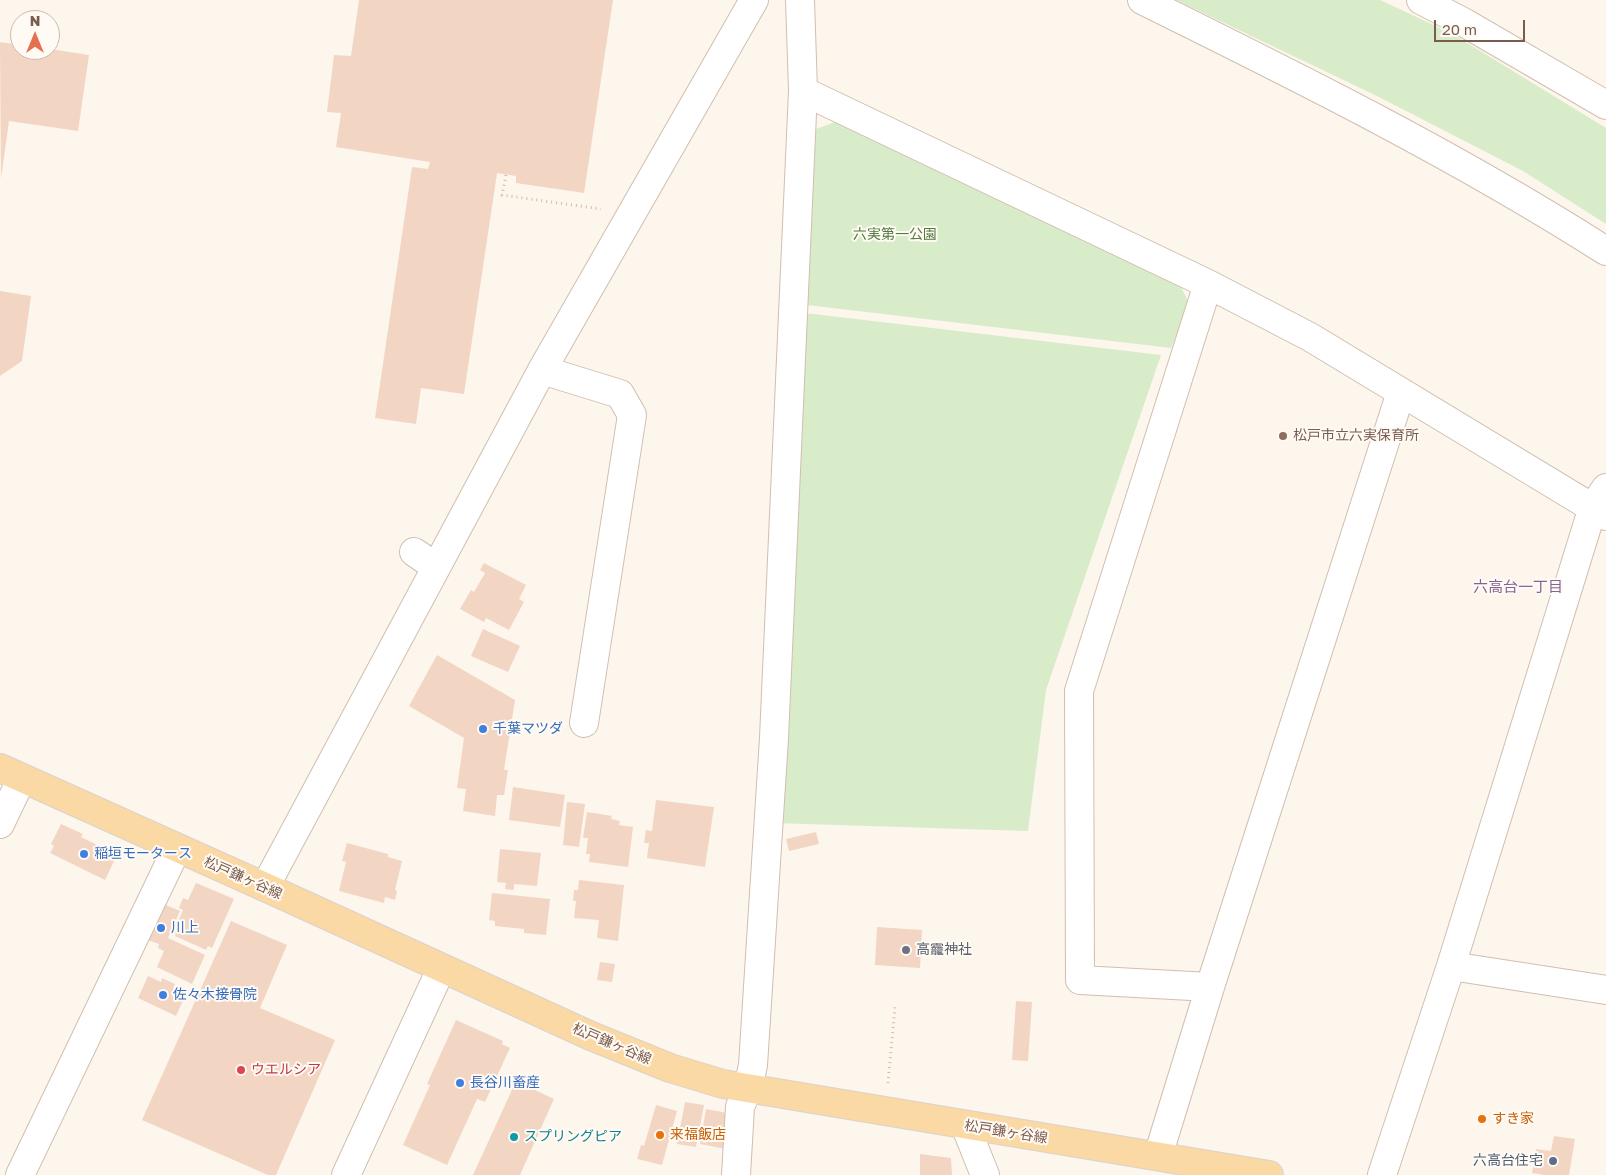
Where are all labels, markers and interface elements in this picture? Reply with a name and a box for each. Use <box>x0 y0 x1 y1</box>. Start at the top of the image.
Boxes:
north arrow <box>10 10 60 60</box>
scale bar <box>1436 10 1527 42</box>
text: N <box>30 12 40 29</box>
text: 20 m <box>1442 20 1477 38</box>
park label: 六実第一公園 <box>853 227 937 243</box>
place label: 松戸市立六実保育所 <box>1293 428 1419 444</box>
marker: 松戸市立六実保育所 <box>1277 430 1289 442</box>
district label: 六高台一丁目 <box>1473 578 1563 596</box>
place label: 千葉マツダ <box>493 721 563 737</box>
marker: 千葉マツダ <box>477 723 489 735</box>
place label: 稲垣モータース <box>94 846 192 862</box>
marker: 稲垣モータース <box>78 848 90 860</box>
street label: 松戸鎌ヶ谷線 <box>201 853 285 903</box>
place label: 川上 <box>171 920 199 936</box>
marker: 川上 <box>155 922 167 934</box>
place label: 高靇神社 <box>916 942 972 958</box>
marker: 高靇神社 <box>900 944 912 956</box>
place label: 佐々木接骨院 <box>173 987 257 1003</box>
marker: 佐々木接骨院 <box>157 989 169 1001</box>
street label: 松戸鎌ヶ谷線 <box>570 1020 654 1068</box>
place label: ウエルシア <box>251 1062 321 1078</box>
marker: ウエルシア <box>235 1064 247 1076</box>
place label: 長谷川畜産 <box>470 1075 540 1091</box>
marker: 長谷川畜産 <box>454 1077 466 1089</box>
place label: すき家 <box>1492 1111 1534 1127</box>
marker: すき家 <box>1476 1113 1488 1125</box>
street label: 松戸鎌ヶ谷線 <box>963 1117 1049 1147</box>
place label: 来福飯店 <box>670 1127 726 1143</box>
place label: スプリングピア <box>524 1129 622 1145</box>
marker: 来福飯店 <box>654 1129 666 1141</box>
marker: スプリングピア <box>508 1131 520 1143</box>
place label: 六高台住宅 <box>1473 1153 1543 1169</box>
marker: 六高台住宅 <box>1547 1155 1559 1167</box>

